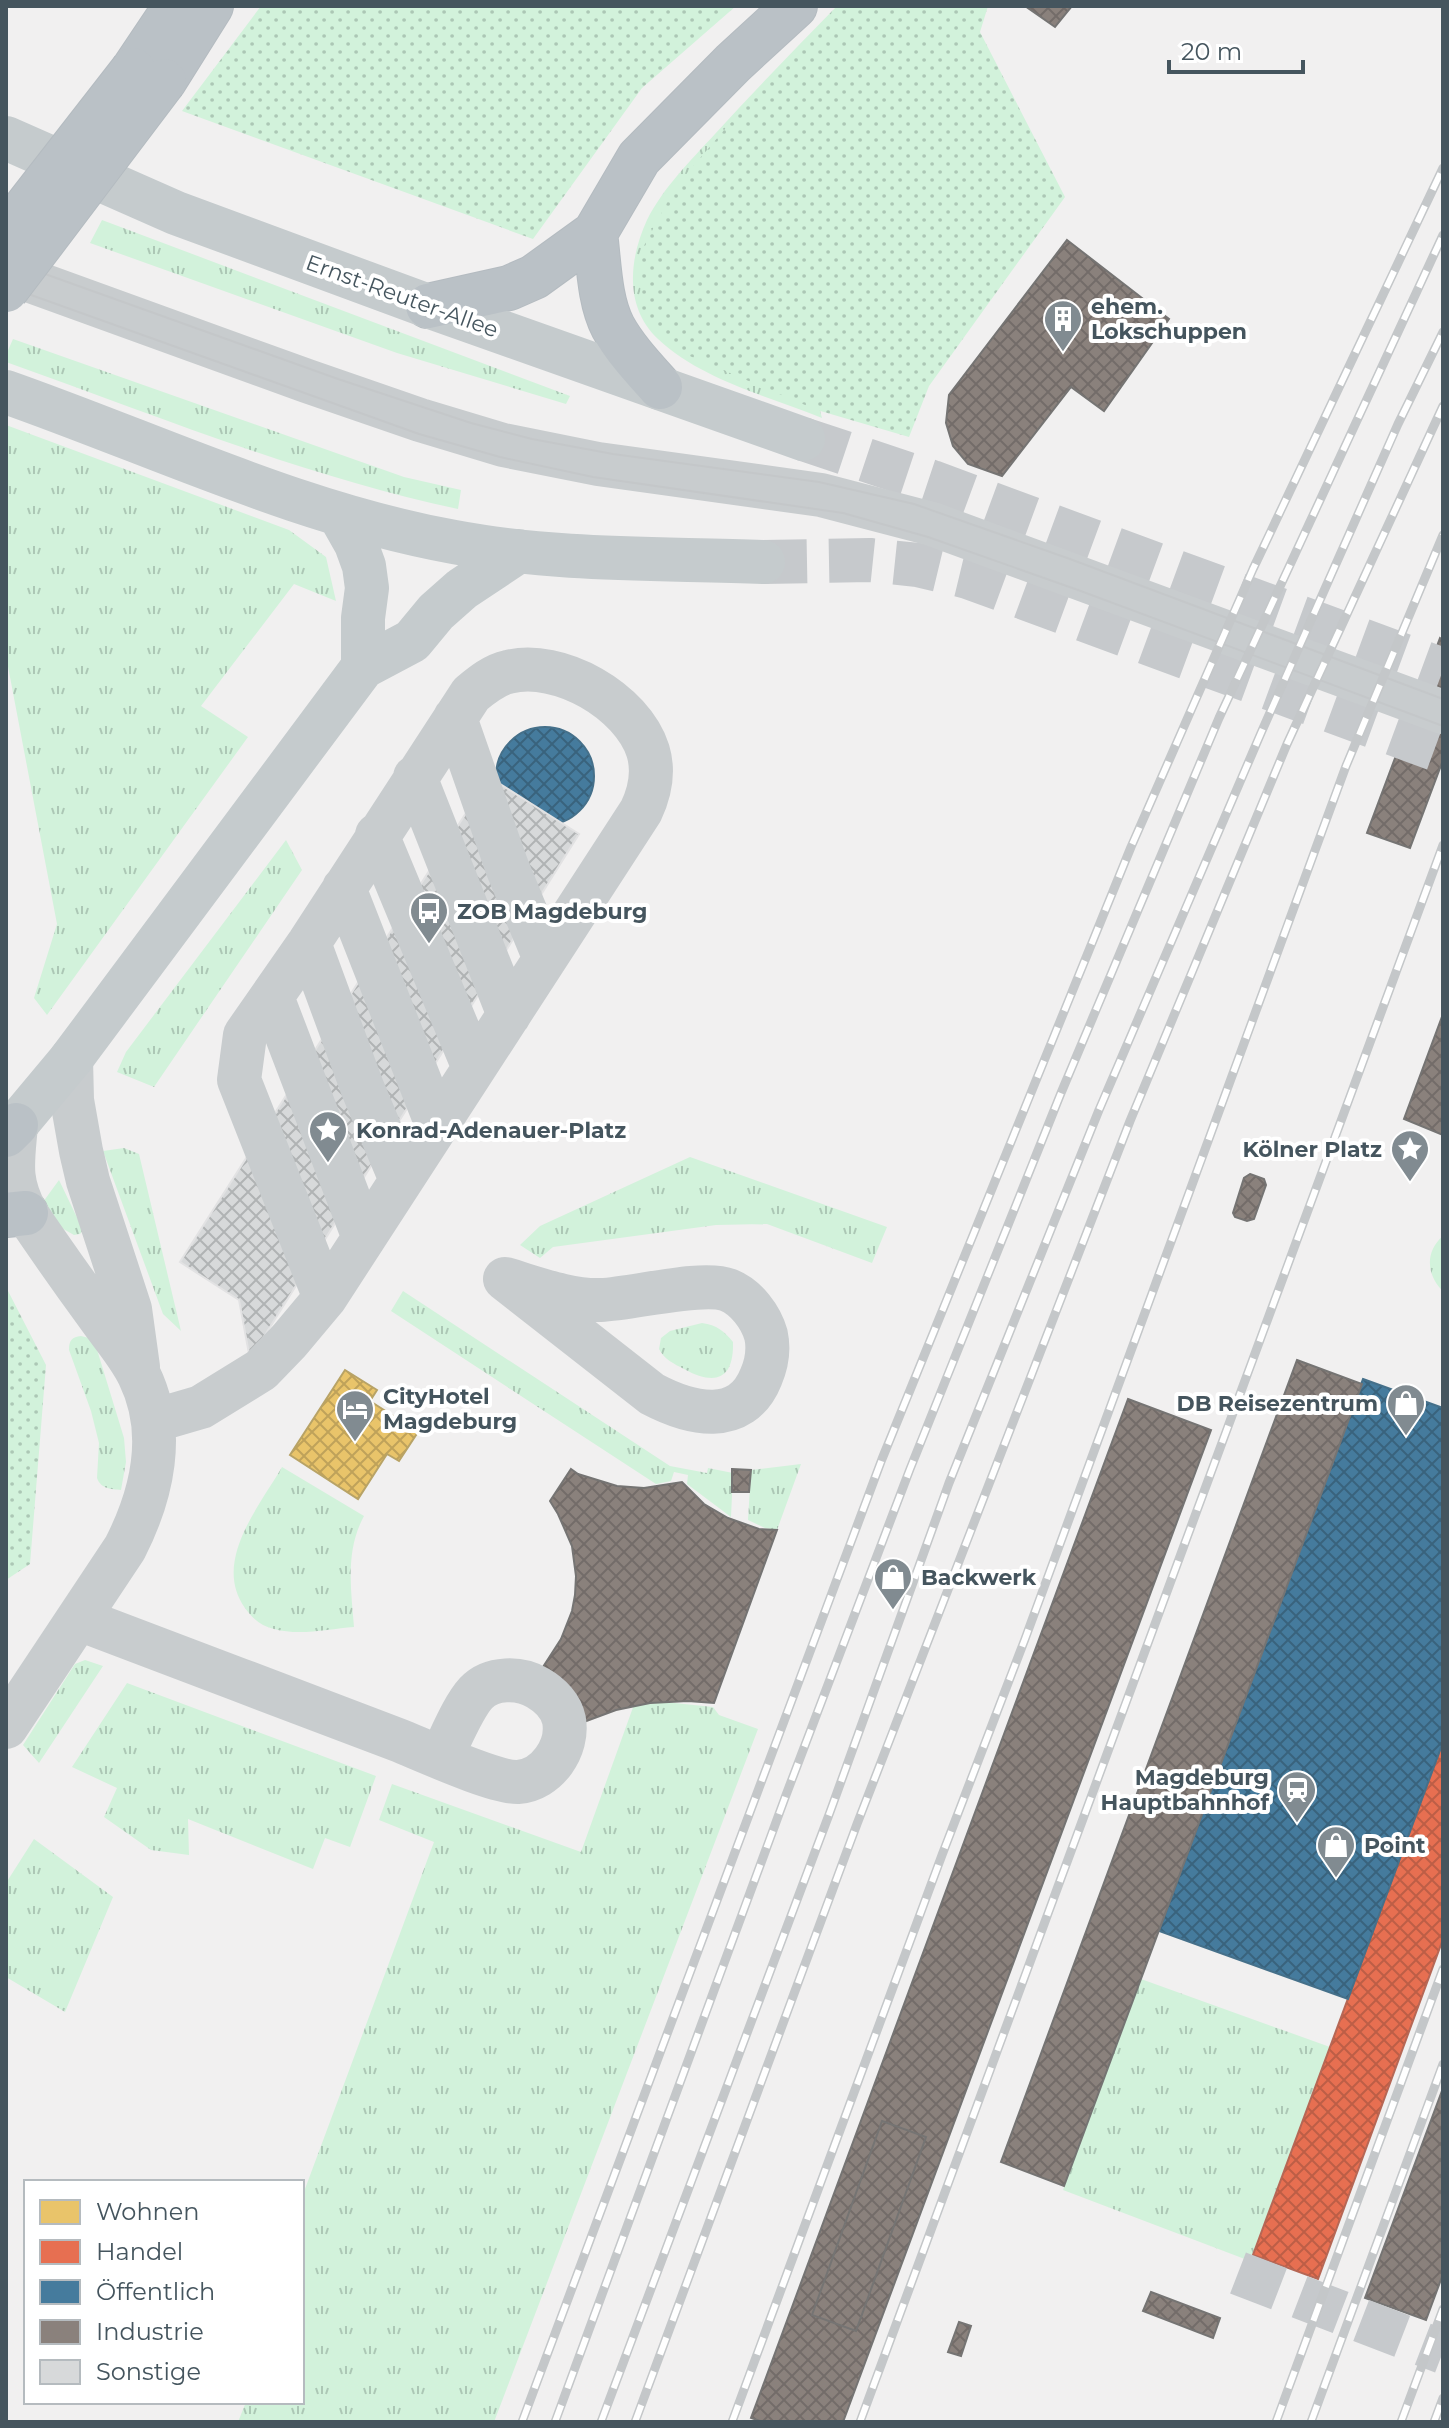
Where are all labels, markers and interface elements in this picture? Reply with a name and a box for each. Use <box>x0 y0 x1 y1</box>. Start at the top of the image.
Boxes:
scale bar <box>1169 24 1303 74</box>
text: 20 m <box>1181 37 1242 66</box>
street label: Ernst-Reuter-Allee <box>302 249 502 343</box>
place label: ehem. Lokschuppen <box>1091 293 1247 345</box>
building icon: ehem. Lokschuppen <box>1042 298 1084 353</box>
bus stop icon: ZOB Magdeburg <box>408 890 450 945</box>
place label: ZOB Magdeburg <box>457 898 647 925</box>
place icon: Konrad-Adenauer-Platz <box>307 1109 349 1164</box>
place label: Konrad-Adenauer-Platz <box>356 1117 626 1144</box>
place icon: Kölner Platz <box>1389 1128 1431 1183</box>
place label: Kölner Platz <box>1242 1136 1382 1163</box>
shop icon: DB Reisezentrum <box>1385 1382 1427 1437</box>
place label: CityHotel Magdeburg <box>383 1383 517 1435</box>
hotel icon: CityHotel Magdeburg <box>334 1388 376 1443</box>
place label: DB Reisezentrum <box>1177 1390 1378 1417</box>
shop icon: Backwerk <box>872 1556 914 1611</box>
place label: Backwerk <box>921 1564 1037 1591</box>
place label: Magdeburg Hauptbahnhof <box>1101 1764 1270 1816</box>
station icon: Magdeburg Hauptbahnhof <box>1276 1769 1318 1824</box>
shop icon: Point <box>1315 1824 1357 1879</box>
place label: Point <box>1364 1832 1426 1859</box>
legend <box>24 2180 304 2404</box>
text: Wohnen <box>96 2197 200 2226</box>
text: Handel <box>96 2237 183 2266</box>
text: Öffentlich <box>96 2277 215 2306</box>
text: Industrie <box>96 2317 204 2346</box>
text: Sonstige <box>96 2357 201 2386</box>

